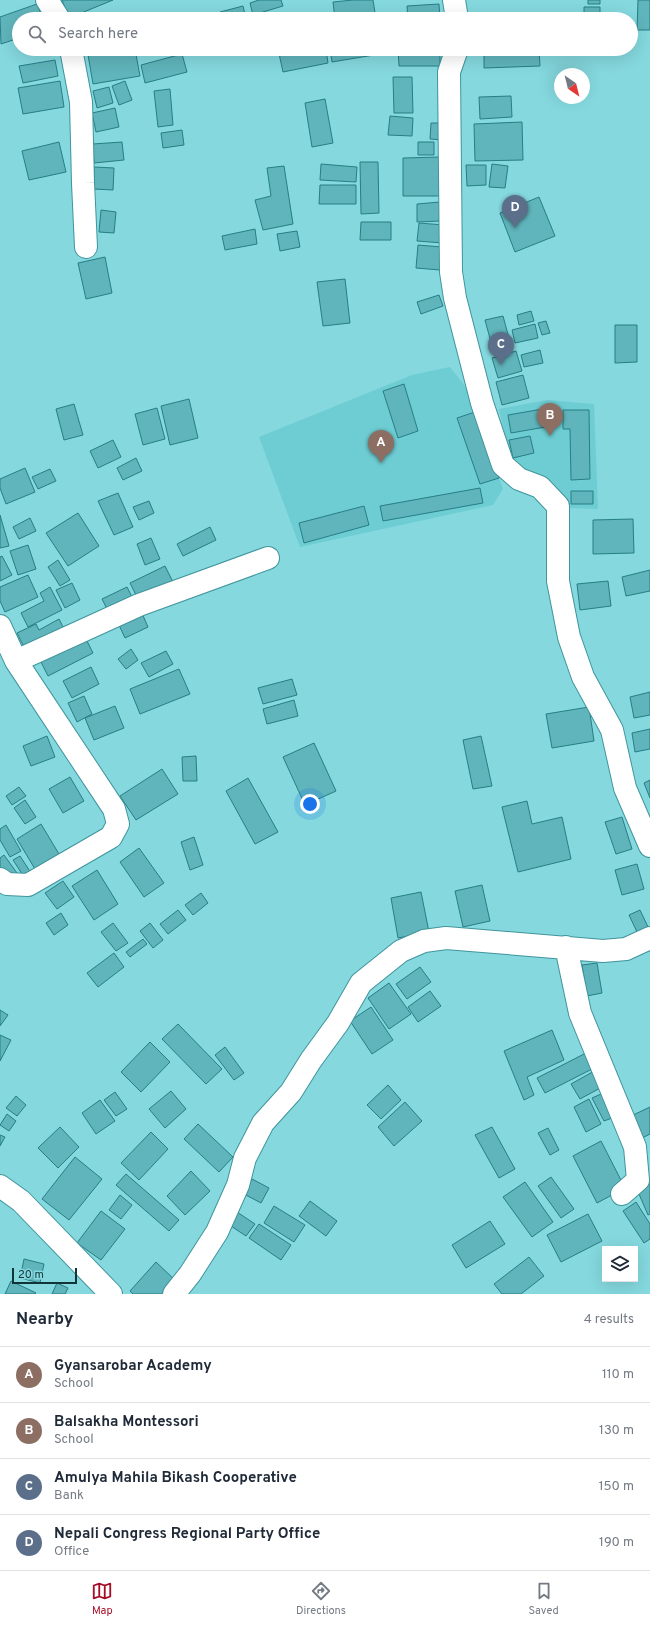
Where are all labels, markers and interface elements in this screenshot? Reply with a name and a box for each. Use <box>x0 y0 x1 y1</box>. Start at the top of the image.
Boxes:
search box <box>12 12 638 56</box>
icon: search <box>26 23 48 45</box>
text: Search here <box>58 25 138 44</box>
north arrow <box>554 68 590 104</box>
pin: D <box>502 195 528 228</box>
pin: C <box>488 332 514 365</box>
pin: B <box>537 403 563 436</box>
pin: A <box>368 430 394 463</box>
your location <box>300 794 320 814</box>
map controls <box>602 1246 638 1282</box>
button: layers <box>602 1246 638 1282</box>
scale bar <box>12 1266 77 1285</box>
text: 20 m <box>18 1268 44 1282</box>
text: Nearby <box>16 1309 73 1331</box>
text: 4 results <box>584 1312 634 1328</box>
text: Gyansarobar Academy <box>54 1357 212 1376</box>
text: A <box>24 1367 34 1383</box>
text: 110 m <box>602 1367 634 1383</box>
text: School <box>54 1376 94 1392</box>
text: Balsakha Montessori <box>54 1413 199 1432</box>
text: B <box>25 1423 33 1439</box>
text: 130 m <box>599 1423 634 1439</box>
text: School <box>54 1432 94 1448</box>
text: Amulya Mahila Bikash Cooperative <box>54 1469 297 1488</box>
text: C <box>25 1479 33 1495</box>
text: 150 m <box>599 1479 634 1495</box>
text: Bank <box>54 1488 84 1504</box>
text: Nepali Congress Regional Party Office <box>54 1525 320 1544</box>
text: D <box>24 1535 34 1551</box>
text: 190 m <box>599 1535 634 1551</box>
text: Office <box>54 1544 89 1560</box>
tab: Map <box>91 1580 113 1618</box>
tab: Directions <box>296 1580 346 1618</box>
tab: Saved <box>528 1580 559 1618</box>

